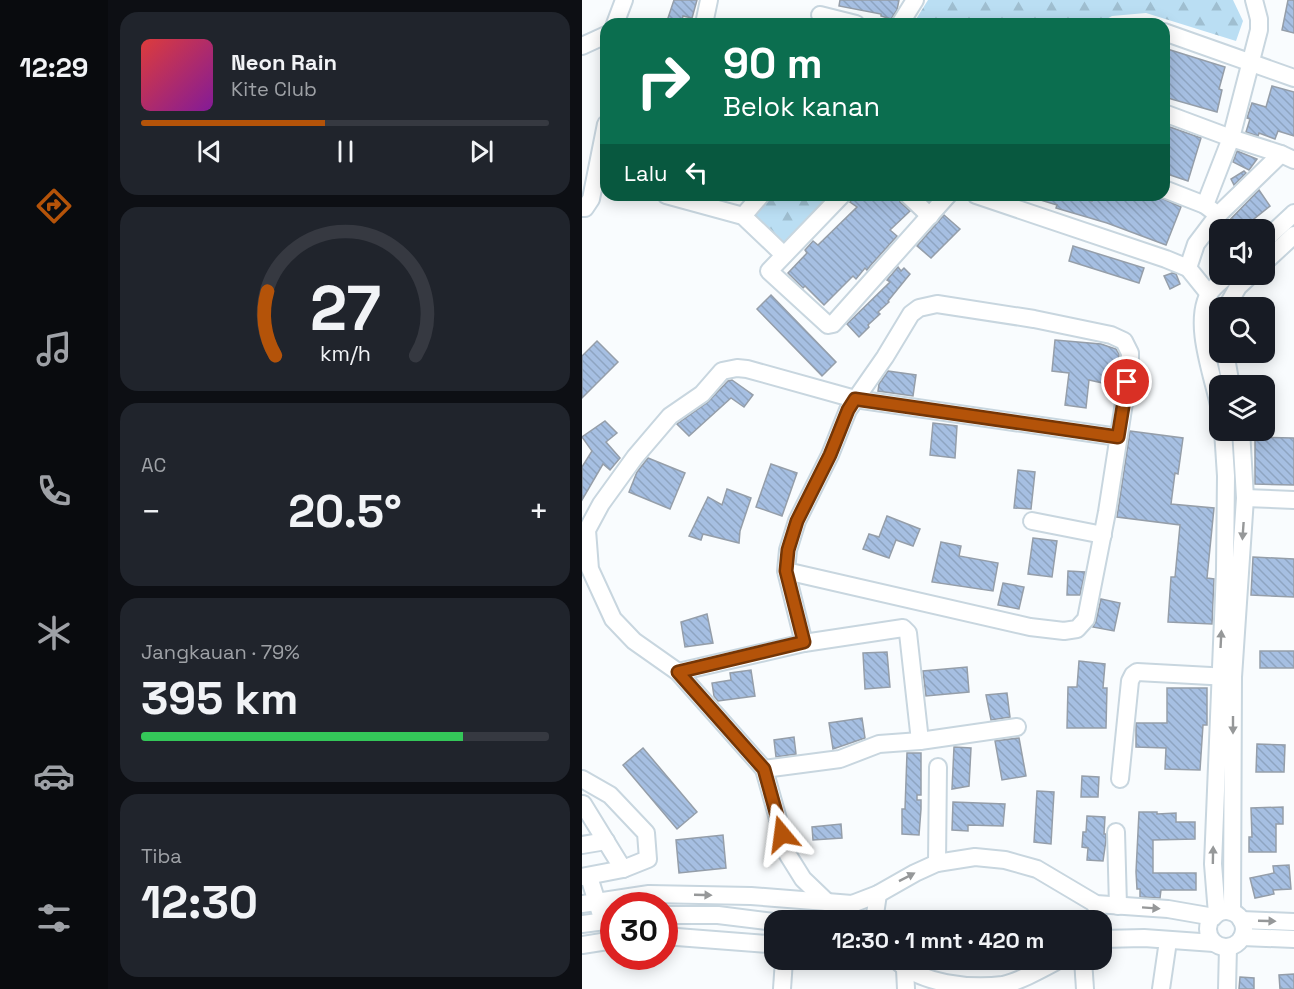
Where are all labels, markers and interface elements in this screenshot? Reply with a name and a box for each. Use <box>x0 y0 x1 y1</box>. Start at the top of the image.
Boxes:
text: 90 m <box>723 37 823 90</box>
icon: right <box>624 42 702 120</box>
text: Neon Rain <box>231 48 337 76</box>
text: 12:29 <box>20 50 88 85</box>
text: Kite Club <box>231 76 317 102</box>
text: Belok kanan <box>723 89 880 124</box>
icon: previous <box>193 135 226 168</box>
icon: pause <box>329 135 362 168</box>
icon: next <box>465 135 498 168</box>
icon: left <box>680 156 713 189</box>
text: Lalu <box>624 159 668 187</box>
icon: directions <box>33 185 75 227</box>
map controls <box>1209 219 1275 441</box>
button: sound <box>1209 219 1275 285</box>
text: 27 <box>309 269 381 348</box>
button: search <box>1209 297 1275 363</box>
icon: music <box>33 328 75 370</box>
text: km/h <box>319 341 371 368</box>
pin <box>1101 356 1152 407</box>
icon: arrive <box>1110 365 1143 398</box>
button: layers <box>1209 375 1275 441</box>
text: AC <box>141 452 166 478</box>
icon: phone <box>33 470 75 512</box>
text: 20.5° <box>288 483 402 540</box>
text: − <box>141 491 161 533</box>
text: + <box>529 491 549 533</box>
one-way arrow <box>1238 521 1247 540</box>
icon: climate <box>33 612 75 654</box>
one-way arrow <box>1217 630 1226 649</box>
text: Jangkauan · 79% <box>141 639 300 665</box>
text: 395 km <box>141 670 298 727</box>
one-way arrow <box>1228 716 1238 735</box>
icon: car <box>33 755 75 797</box>
position arrow <box>750 802 814 866</box>
text: Tiba <box>141 843 182 869</box>
one-way arrow <box>1209 846 1218 865</box>
one-way arrow <box>899 872 916 882</box>
text: 12:30 <box>141 874 258 931</box>
one-way arrow <box>693 890 712 900</box>
speed limit sign: 30 <box>600 892 678 970</box>
icon: filters <box>33 897 75 939</box>
one-way arrow <box>1142 904 1161 913</box>
one-way arrow <box>1258 916 1277 925</box>
text: 12:30 · 1 mnt · 420 m <box>832 926 1044 954</box>

